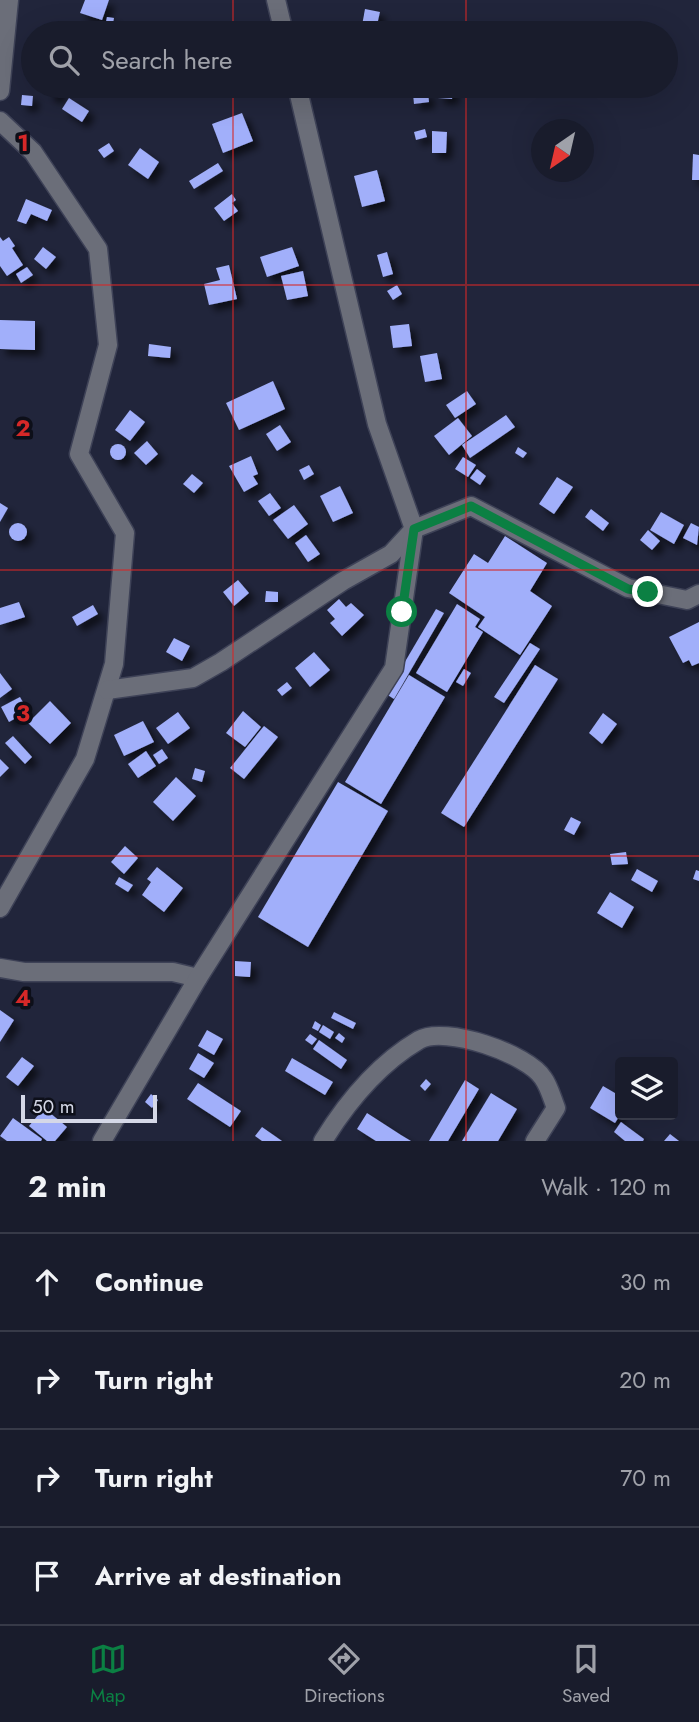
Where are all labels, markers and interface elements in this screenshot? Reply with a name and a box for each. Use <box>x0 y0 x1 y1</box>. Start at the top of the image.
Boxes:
search box <box>21 21 678 98</box>
icon: search <box>45 41 83 79</box>
text: Search here <box>101 41 233 79</box>
north arrow <box>531 119 594 182</box>
text: 1 <box>17 126 29 160</box>
text: 2 <box>15 411 31 445</box>
route end <box>632 576 663 607</box>
route start <box>386 596 417 627</box>
text: 3 <box>16 696 30 730</box>
text: 4 <box>15 981 31 1015</box>
map controls <box>615 1057 678 1120</box>
button: layers <box>615 1057 678 1120</box>
scale bar <box>21 1092 158 1124</box>
text: 50 m <box>32 1093 75 1120</box>
text: 2 min <box>28 1165 107 1208</box>
text: Walk · 120 m <box>541 1170 671 1204</box>
icon: ahead <box>28 1263 66 1301</box>
text: Continue <box>95 1263 204 1301</box>
text: 30 m <box>620 1265 671 1299</box>
icon: right <box>28 1361 66 1399</box>
text: Turn right <box>95 1361 213 1399</box>
text: 20 m <box>619 1363 671 1397</box>
icon: right <box>28 1459 66 1497</box>
text: Turn right <box>95 1459 213 1497</box>
text: 70 m <box>620 1461 671 1495</box>
icon: arrive <box>28 1557 66 1595</box>
text: Arrive at destination <box>95 1557 342 1595</box>
tab: Map <box>89 1640 127 1709</box>
tab: Directions <box>304 1640 385 1709</box>
tab: Saved <box>562 1640 610 1709</box>

